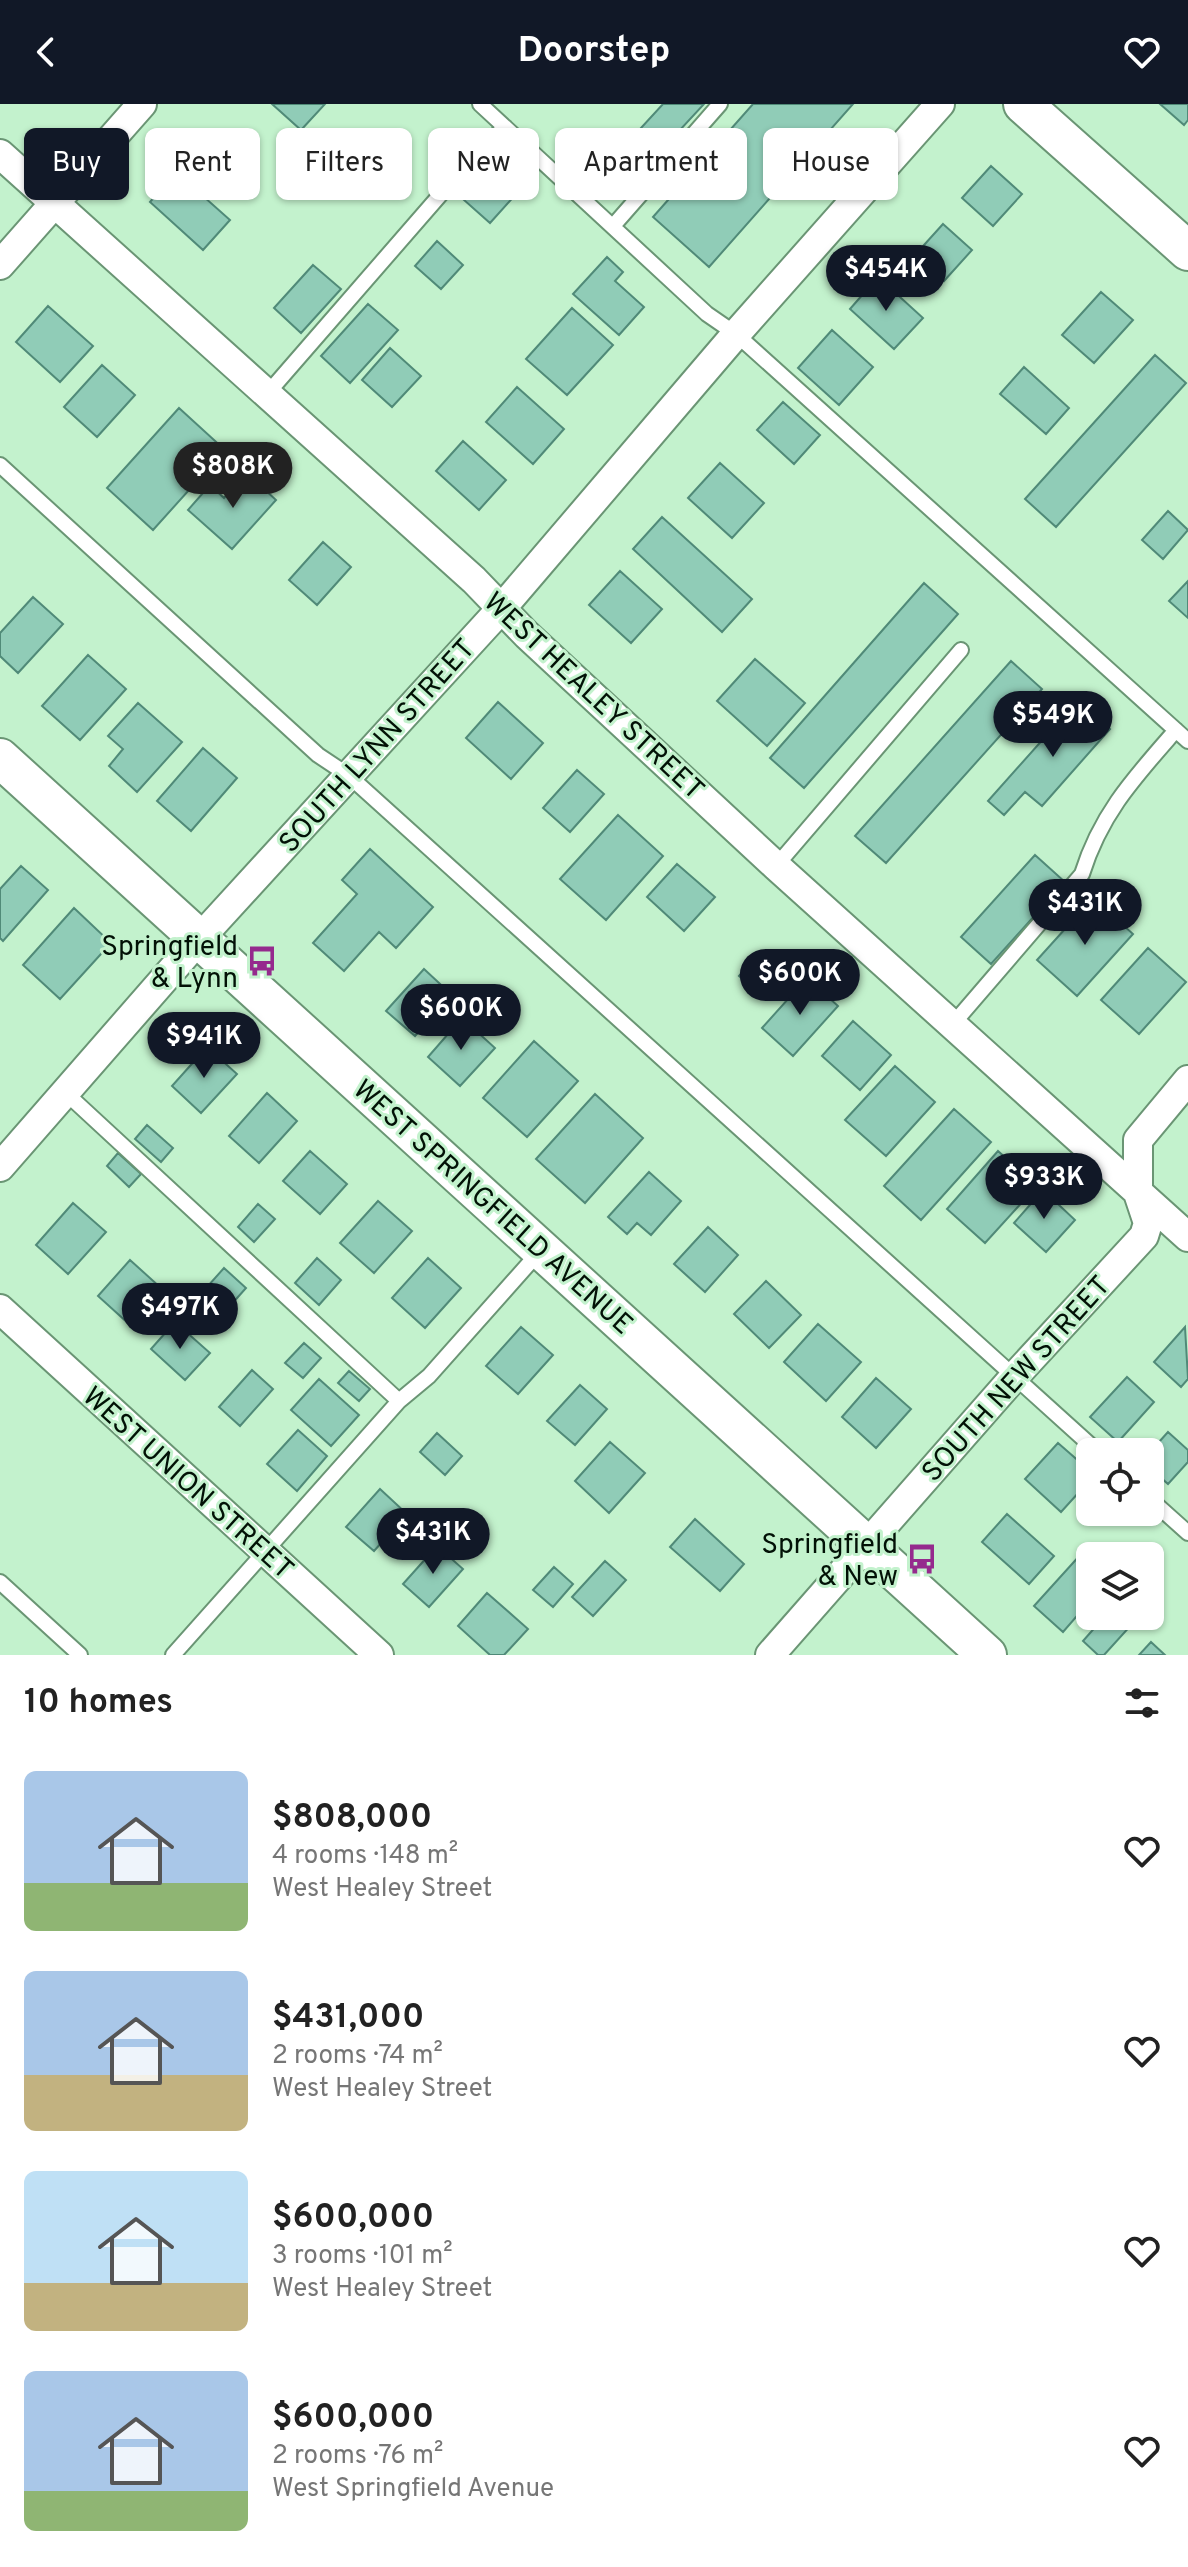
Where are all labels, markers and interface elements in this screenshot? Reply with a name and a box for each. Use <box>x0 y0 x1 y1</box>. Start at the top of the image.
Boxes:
text: Doorstep <box>518 29 670 75</box>
icon: back <box>24 30 68 74</box>
icon: heart <box>1120 30 1164 74</box>
chip: Buy <box>24 128 129 200</box>
chip: Rent <box>145 128 260 200</box>
chip: Filters <box>276 128 412 200</box>
chip: New <box>428 128 539 200</box>
chip: Apartment <box>555 128 747 200</box>
chip: House <box>763 128 898 200</box>
pin: $454K <box>830 245 942 313</box>
text: $454K <box>844 254 928 287</box>
pin: $808K <box>177 442 289 510</box>
text: $808K <box>191 451 275 484</box>
street label: WEST HEALEY STREET <box>475 586 711 809</box>
street label: SOUTH LYNN STREET <box>272 632 484 862</box>
pin: $549K <box>997 691 1109 759</box>
text: $549K <box>1011 700 1095 733</box>
pin: $431K <box>1029 879 1141 947</box>
text: $431K <box>1047 888 1123 921</box>
place label: Springfield & Lynn <box>101 930 238 998</box>
bus stop icon: Springfield & Lynn <box>245 944 279 978</box>
pin: $600K <box>744 949 856 1017</box>
text: $600K <box>758 958 842 991</box>
pin: $600K <box>405 984 517 1052</box>
text: $600K <box>419 993 503 1026</box>
pin: $941K <box>148 1012 260 1080</box>
text: $941K <box>165 1021 243 1054</box>
street label: WEST SPRINGFIELD AVENUE <box>344 1073 640 1344</box>
pin: $933K <box>988 1153 1100 1221</box>
text: $933K <box>1003 1162 1085 1195</box>
street label: SOUTH NEW STREET <box>915 1269 1119 1491</box>
pin: $497K <box>124 1283 236 1351</box>
text: $497K <box>140 1292 220 1325</box>
street label: WEST UNION STREET <box>74 1380 300 1589</box>
map controls <box>1076 1438 1164 1630</box>
button: locate <box>1076 1438 1164 1526</box>
pin: $431K <box>377 1508 489 1576</box>
text: $431K <box>395 1517 471 1550</box>
place label: Springfield & New <box>761 1528 898 1596</box>
bus stop icon: Springfield & New <box>905 1542 939 1576</box>
button: layers <box>1076 1542 1164 1630</box>
icon: filters <box>1120 1681 1164 1725</box>
text: 10 homes <box>24 1682 173 1725</box>
text: $808,000 <box>272 1797 432 1840</box>
icon: home <box>88 1803 184 1899</box>
icon: heart <box>1120 1829 1164 1873</box>
text: 4 rooms · 148 m² <box>272 1840 458 1873</box>
text: West Healey Street <box>272 1873 492 1906</box>
text: $431,000 <box>272 1997 424 2040</box>
icon: home <box>88 2003 184 2099</box>
icon: heart <box>1120 2029 1164 2073</box>
text: 2 rooms · 74 m² <box>272 2040 443 2073</box>
text: West Healey Street <box>272 2073 492 2106</box>
text: $600,000 <box>272 2197 434 2240</box>
icon: home <box>88 2203 184 2299</box>
icon: heart <box>1120 2229 1164 2273</box>
text: 3 rooms · 101 m² <box>272 2240 453 2273</box>
text: West Healey Street <box>272 2273 492 2306</box>
text: $600,000 <box>272 2397 434 2440</box>
icon: home <box>88 2403 184 2499</box>
icon: heart <box>1120 2429 1164 2473</box>
text: 2 rooms · 76 m² <box>272 2440 444 2473</box>
text: West Springfield Avenue <box>272 2473 554 2506</box>

